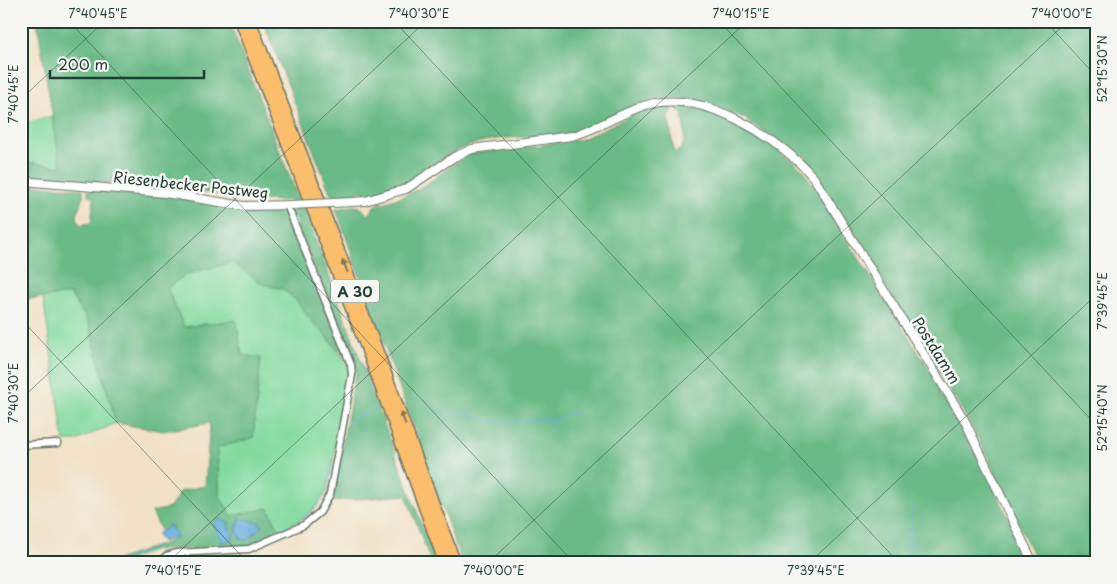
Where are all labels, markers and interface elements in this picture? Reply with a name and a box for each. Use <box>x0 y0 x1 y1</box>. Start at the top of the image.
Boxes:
text: 7°40'45"E <box>68 4 128 22</box>
text: 7°40'30"E <box>389 4 449 22</box>
text: 7°40'15"E <box>712 4 770 22</box>
text: 7°40'00"E <box>1031 4 1093 22</box>
text: 52°15'30"N <box>1093 35 1111 103</box>
scale bar <box>50 48 204 80</box>
text: 200 m <box>58 52 108 75</box>
text: 7°40'45"E <box>4 64 22 124</box>
street label: Riesenbecker Postweg <box>112 164 270 204</box>
one-way arrow <box>341 258 349 273</box>
text: 7°39'45"E <box>1093 272 1111 330</box>
road number: A 30 <box>331 280 379 302</box>
street label: Postdamm <box>907 312 967 388</box>
text: 7°40'30"E <box>4 363 22 423</box>
text: 52°15'40"N <box>1093 384 1111 452</box>
one-way arrow <box>399 410 407 425</box>
text: 7°40'15"E <box>144 561 202 579</box>
text: 7°40'00"E <box>463 561 525 579</box>
text: 7°39'45"E <box>787 561 845 579</box>

